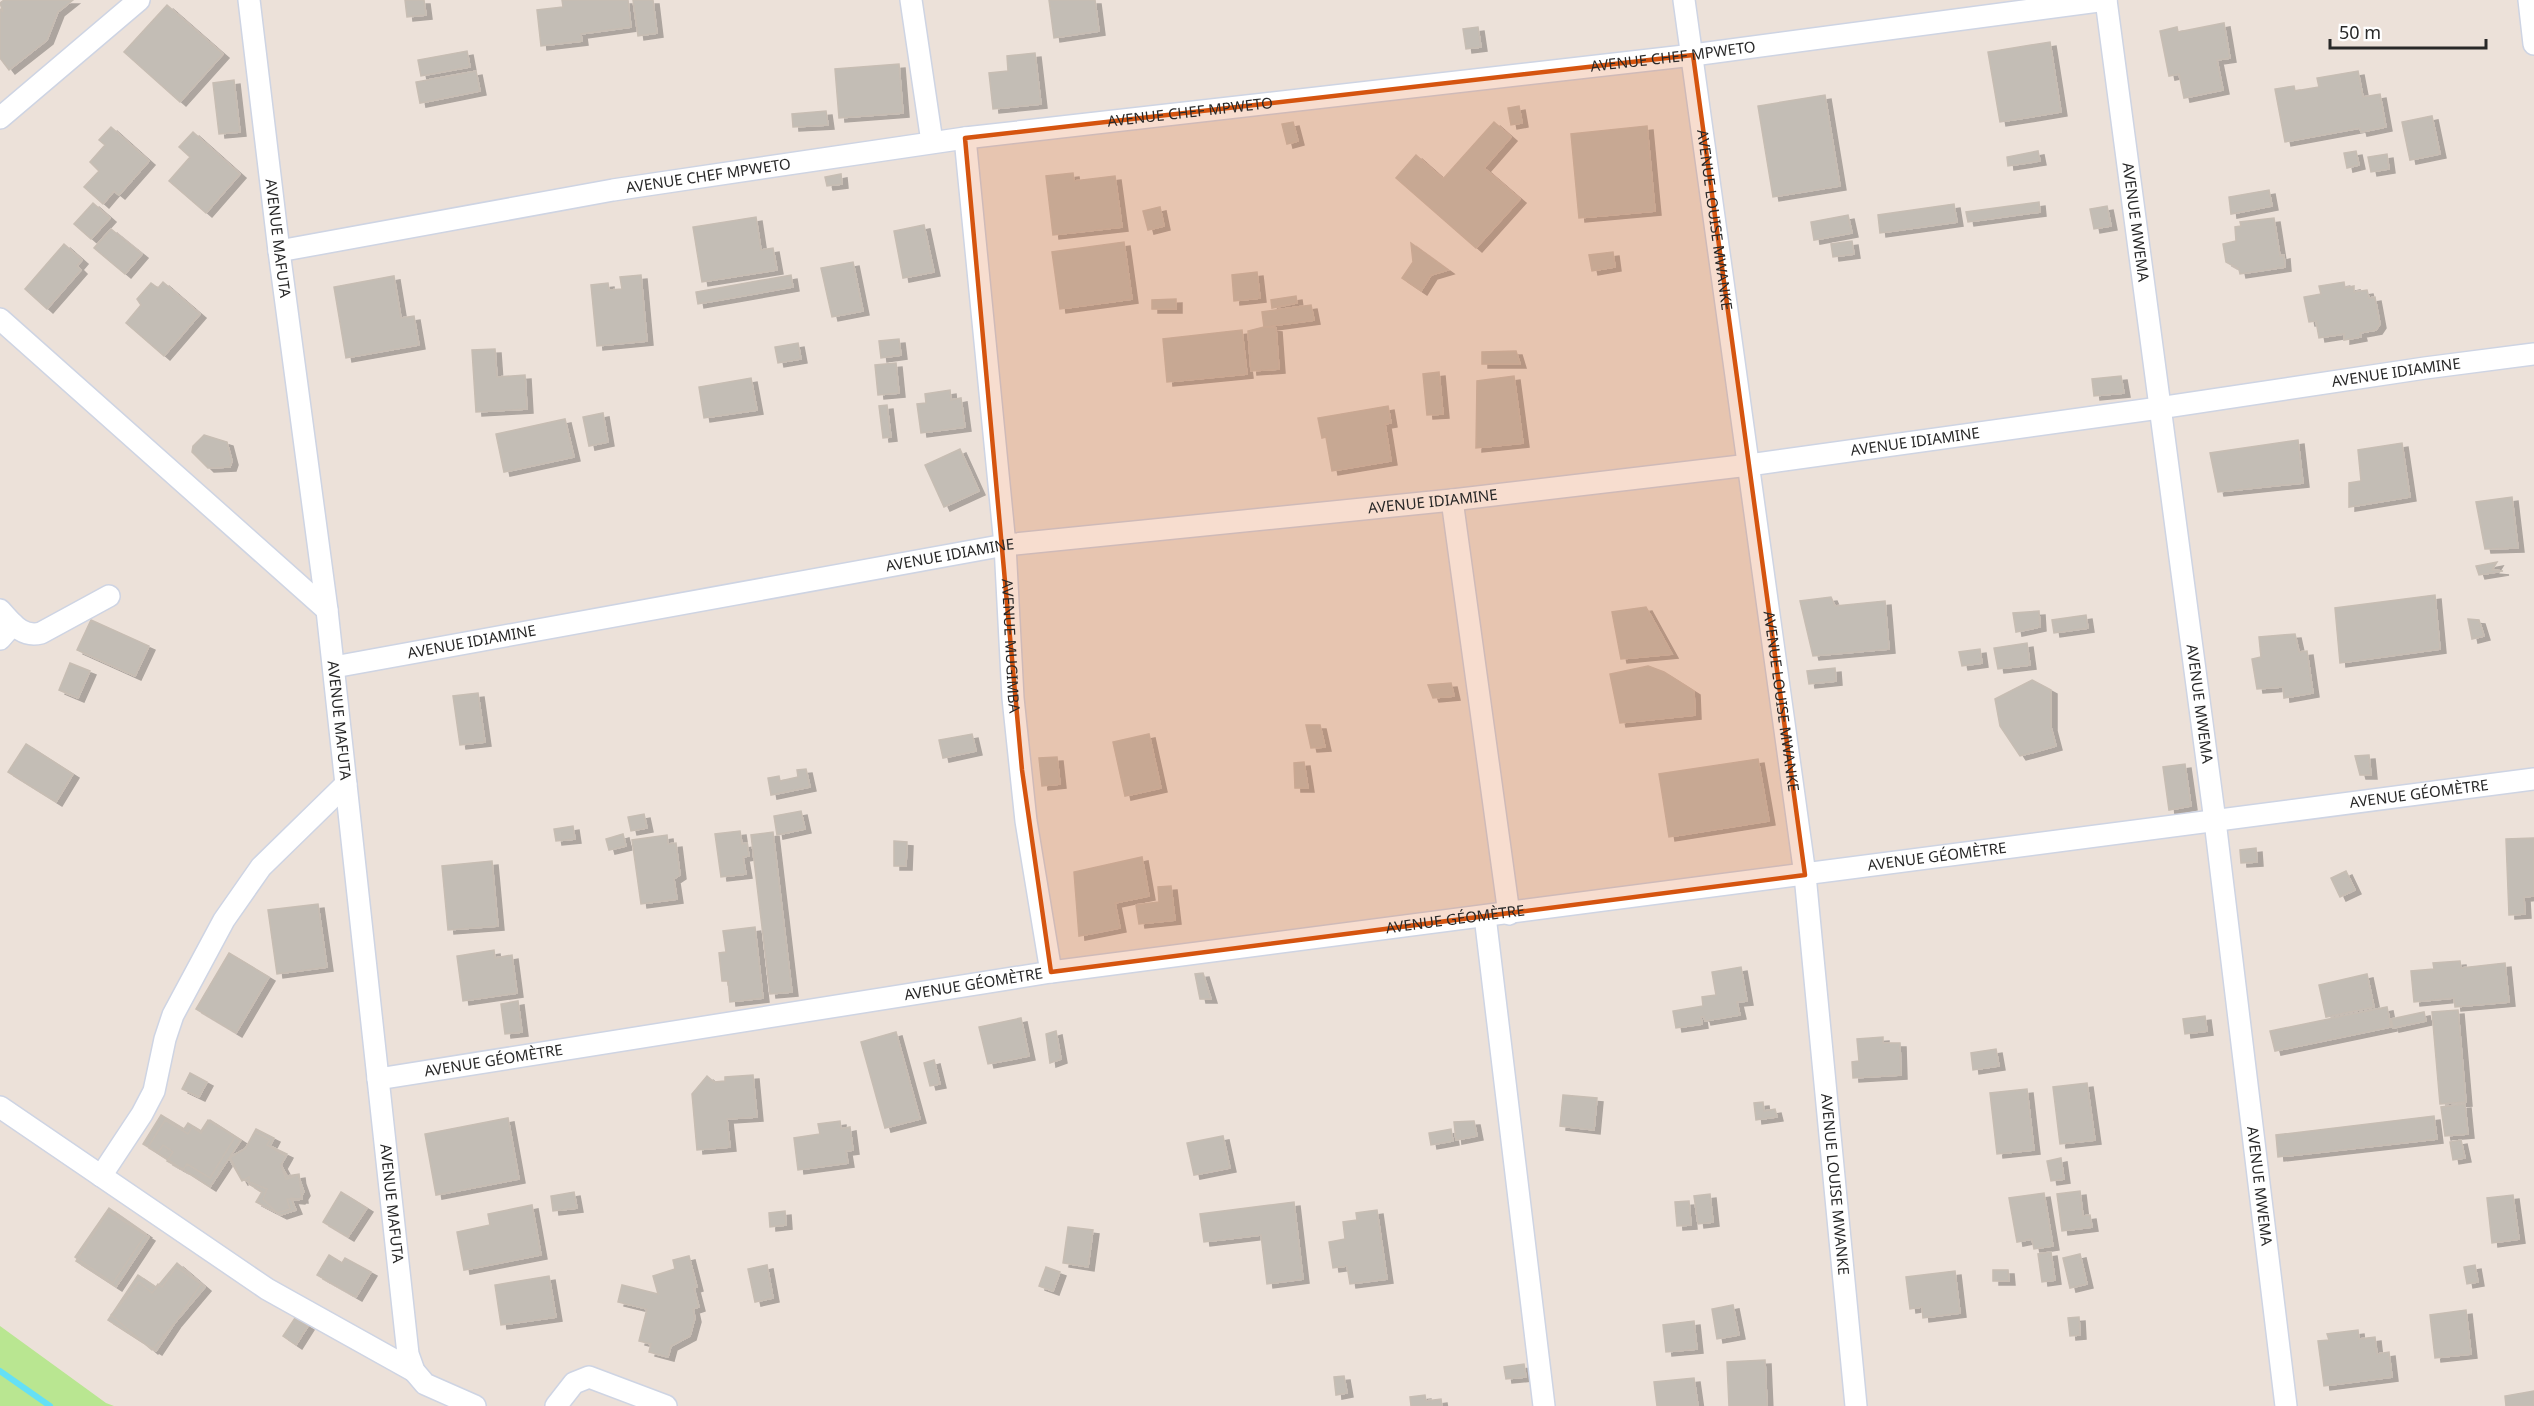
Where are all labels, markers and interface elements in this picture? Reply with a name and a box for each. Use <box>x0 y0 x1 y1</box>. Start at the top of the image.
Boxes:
scale bar <box>2330 12 2486 50</box>
text: 50 m <box>2339 20 2381 44</box>
street label: AVENUE CHEF MPWETO <box>1589 36 1757 76</box>
street label: AVENUE CHEF MPWETO <box>1106 92 1274 131</box>
street label: AVENUE LOUISE MWANKE <box>1693 128 1738 311</box>
street label: AVENUE CHEF MPWETO <box>625 153 792 197</box>
street label: AVENUE MWEMA <box>2119 161 2154 283</box>
street label: AVENUE MAFUTA <box>261 178 296 299</box>
street label: AVENUE IDIAMINE <box>2330 353 2462 391</box>
street label: AVENUE IDIAMINE <box>1849 422 1981 460</box>
street label: AVENUE IDIAMINE <box>1367 484 1499 517</box>
street label: AVENUE IDIAMINE <box>884 533 1015 576</box>
street label: AVENUE MUGIMBA <box>998 578 1026 714</box>
street label: AVENUE LOUISE MWANKE <box>1760 609 1804 793</box>
street label: AVENUE IDIAMINE <box>406 619 537 662</box>
street label: AVENUE MWEMA <box>2183 643 2218 765</box>
street label: AVENUE MAFUTA <box>324 660 356 781</box>
street label: AVENUE GÉOMÈTRE <box>2348 774 2490 812</box>
street label: AVENUE GÉOMÈTRE <box>1866 837 2008 875</box>
street label: AVENUE GÉOMÈTRE <box>1384 899 1526 937</box>
street label: AVENUE GÉOMÈTRE <box>903 962 1044 1004</box>
street label: AVENUE GÉOMÈTRE <box>423 1039 564 1081</box>
street label: AVENUE LOUISE MWANKE <box>1817 1092 1854 1276</box>
street label: AVENUE MWEMA <box>2243 1125 2278 1247</box>
street label: AVENUE MAFUTA <box>376 1143 409 1264</box>

